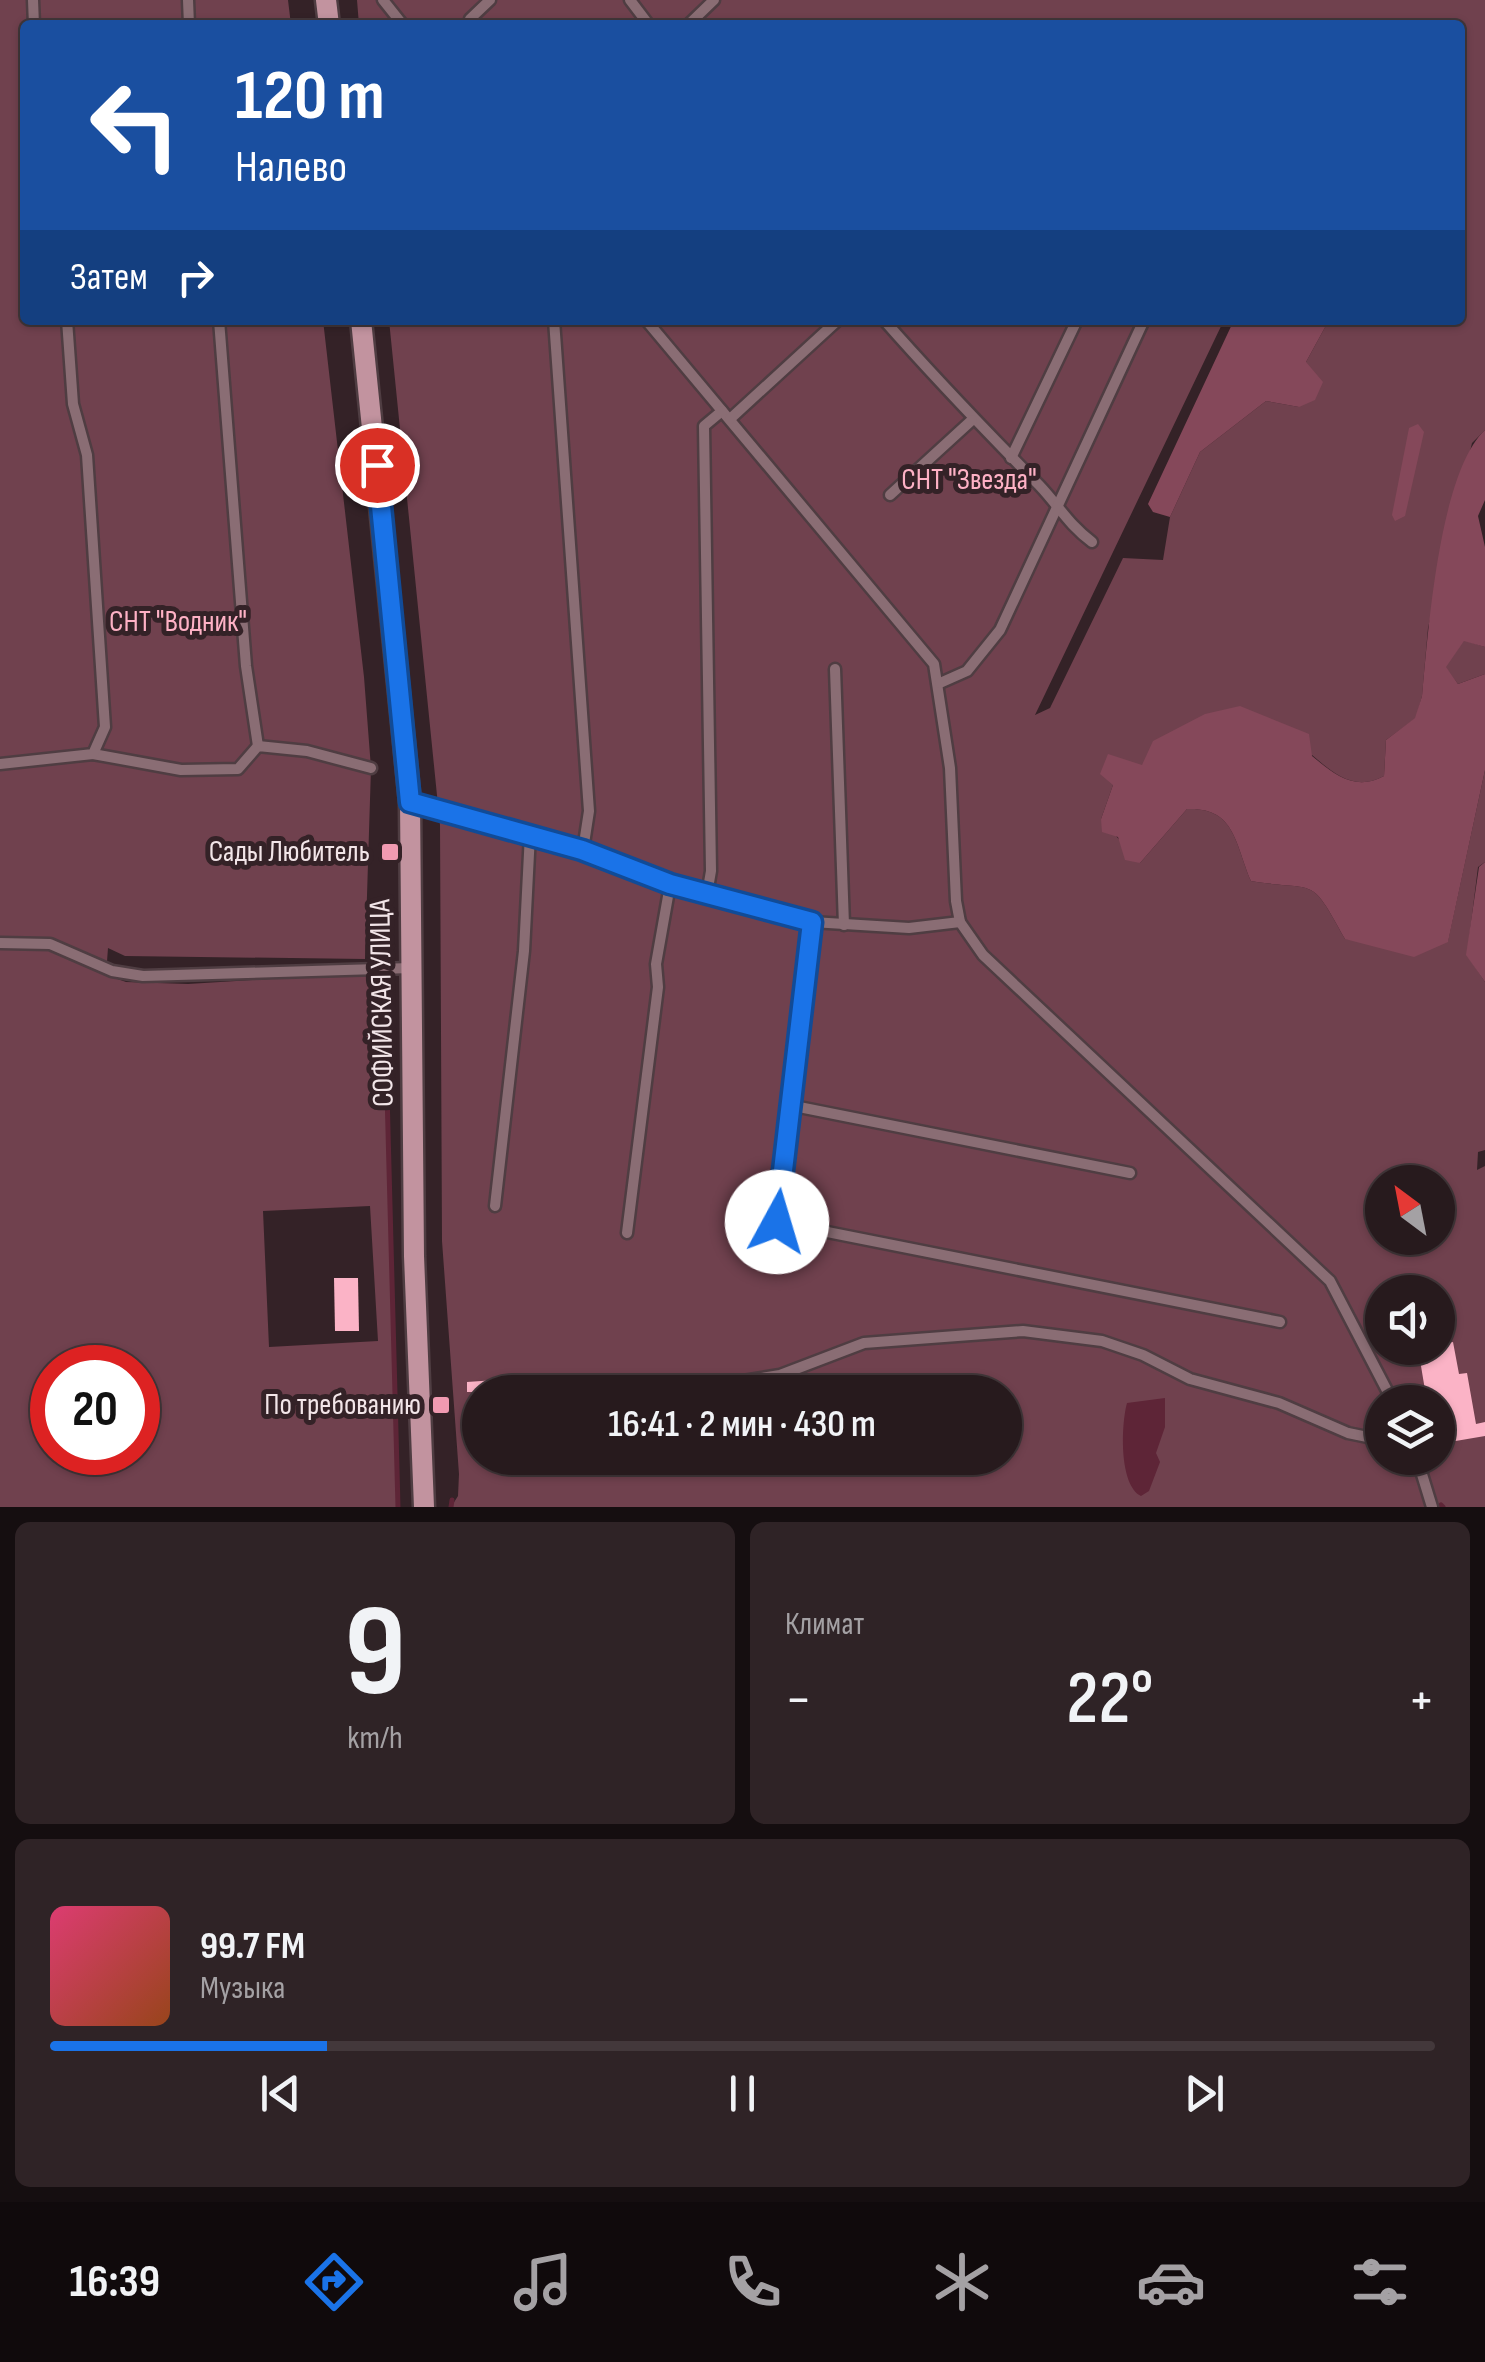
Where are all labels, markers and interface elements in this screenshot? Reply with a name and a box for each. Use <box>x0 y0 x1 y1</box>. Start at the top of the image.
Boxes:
text: 120 m <box>235 55 385 139</box>
icon: left <box>70 60 200 190</box>
text: Налево <box>235 140 347 195</box>
icon: right <box>168 250 223 305</box>
text: Затем <box>70 255 148 300</box>
pin <box>335 423 420 508</box>
icon: arrive <box>350 438 405 493</box>
park label: СНТ "Звезда" <box>901 462 1037 498</box>
park label: СНТ "Водник" <box>109 604 247 640</box>
place label: Сады Любитель <box>209 834 370 870</box>
marker: Сады Любитель <box>379 841 401 863</box>
street label: СОФИЙСКАЯ УЛИЦА <box>362 899 402 1107</box>
north arrow <box>1365 1165 1455 1255</box>
map controls <box>1365 1165 1455 1475</box>
position arrow <box>725 1170 829 1274</box>
button: sound <box>1365 1275 1455 1365</box>
speed limit sign: 20 <box>30 1345 160 1475</box>
button: layers <box>1365 1385 1455 1475</box>
place label: По требованию <box>264 1387 421 1423</box>
marker: По требованию <box>430 1394 452 1416</box>
text: 16:41 · 2 мин · 430 m <box>608 1402 876 1447</box>
text: 9 <box>344 1576 406 1732</box>
text: Климат <box>785 1605 864 1644</box>
text: 22° <box>1066 1654 1154 1745</box>
text: − <box>785 1667 812 1734</box>
text: + <box>1408 1667 1435 1734</box>
text: km/h <box>347 1719 403 1758</box>
text: 99.7 FM <box>200 1924 305 1969</box>
text: Музыка <box>200 1969 285 2008</box>
icon: previous <box>253 2066 308 2121</box>
icon: pause <box>715 2066 770 2121</box>
icon: next <box>1177 2066 1232 2121</box>
icon: directions <box>299 2247 369 2317</box>
icon: music <box>508 2247 578 2317</box>
icon: phone <box>718 2247 788 2317</box>
icon: climate <box>927 2247 997 2317</box>
icon: car <box>1136 2247 1206 2317</box>
icon: filters <box>1345 2247 1415 2317</box>
text: 16:39 <box>70 2255 160 2310</box>

